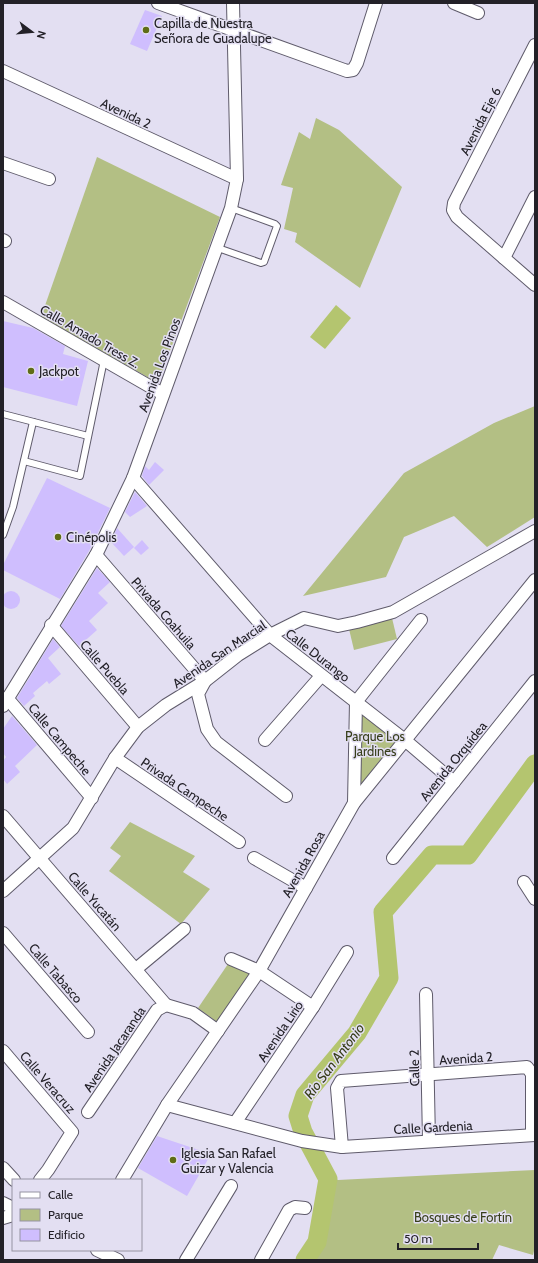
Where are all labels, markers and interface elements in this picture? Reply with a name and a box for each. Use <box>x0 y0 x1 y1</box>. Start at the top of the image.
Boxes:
north arrow <box>12 12 52 52</box>
place label: Capilla de Nuestra Señora de Guadalupe <box>154 15 272 46</box>
marker: Capilla de Nuestra Señora de Guadalupe <box>141 25 151 35</box>
text: N <box>34 29 49 40</box>
street label: Avenida Eje 6 <box>456 84 505 158</box>
street label: Avenida 2 <box>98 94 154 132</box>
street label: Calle Amado Tress Z. <box>37 301 143 371</box>
street label: Avenida Los Pinos <box>135 315 184 414</box>
place label: Jackpot <box>38 363 79 379</box>
marker: Jackpot <box>26 366 36 376</box>
place label: Cinépolis <box>66 529 117 545</box>
marker: Cinépolis <box>53 532 63 542</box>
street label: Privada Coahuila <box>128 574 200 653</box>
street label: Avenida San Marcial <box>169 617 269 691</box>
street label: Calle Durango <box>283 625 353 685</box>
street label: Calle Puebla <box>77 636 134 698</box>
street label: Calle Campeche <box>25 700 95 779</box>
street label: Avenida Orquídea <box>416 717 490 804</box>
park label: Parque Los Jardines <box>345 728 406 759</box>
street label: Privada Campeche <box>138 754 232 824</box>
street label: Avenida Rosa <box>278 827 328 900</box>
street label: Calle Yucatán <box>65 868 125 934</box>
street label: Calle Tabasco <box>26 940 86 1006</box>
street label: Avenida Lirio <box>254 997 306 1065</box>
street label: Avenida Jacaranda <box>80 1003 149 1095</box>
water label: Río San Antonio <box>300 1020 368 1102</box>
street label: Calle Veracruz <box>17 1048 79 1116</box>
street label: Avenida 2 <box>439 1048 494 1068</box>
street label: Calle 2 <box>406 1049 422 1086</box>
street label: Calle Gardenia <box>393 1117 474 1137</box>
place label: Iglesia San Rafael Guizar y Valencia <box>181 1145 276 1176</box>
marker: Iglesia San Rafael Guizar y Valencia <box>168 1155 178 1165</box>
legend <box>12 1179 142 1251</box>
text: Calle <box>48 1187 73 1202</box>
text: Parque <box>48 1207 83 1222</box>
park label: Bosques de Fortín <box>414 1209 512 1225</box>
scale bar <box>398 1225 478 1251</box>
text: Edificio <box>48 1227 85 1242</box>
text: 50 m <box>404 1231 432 1246</box>

